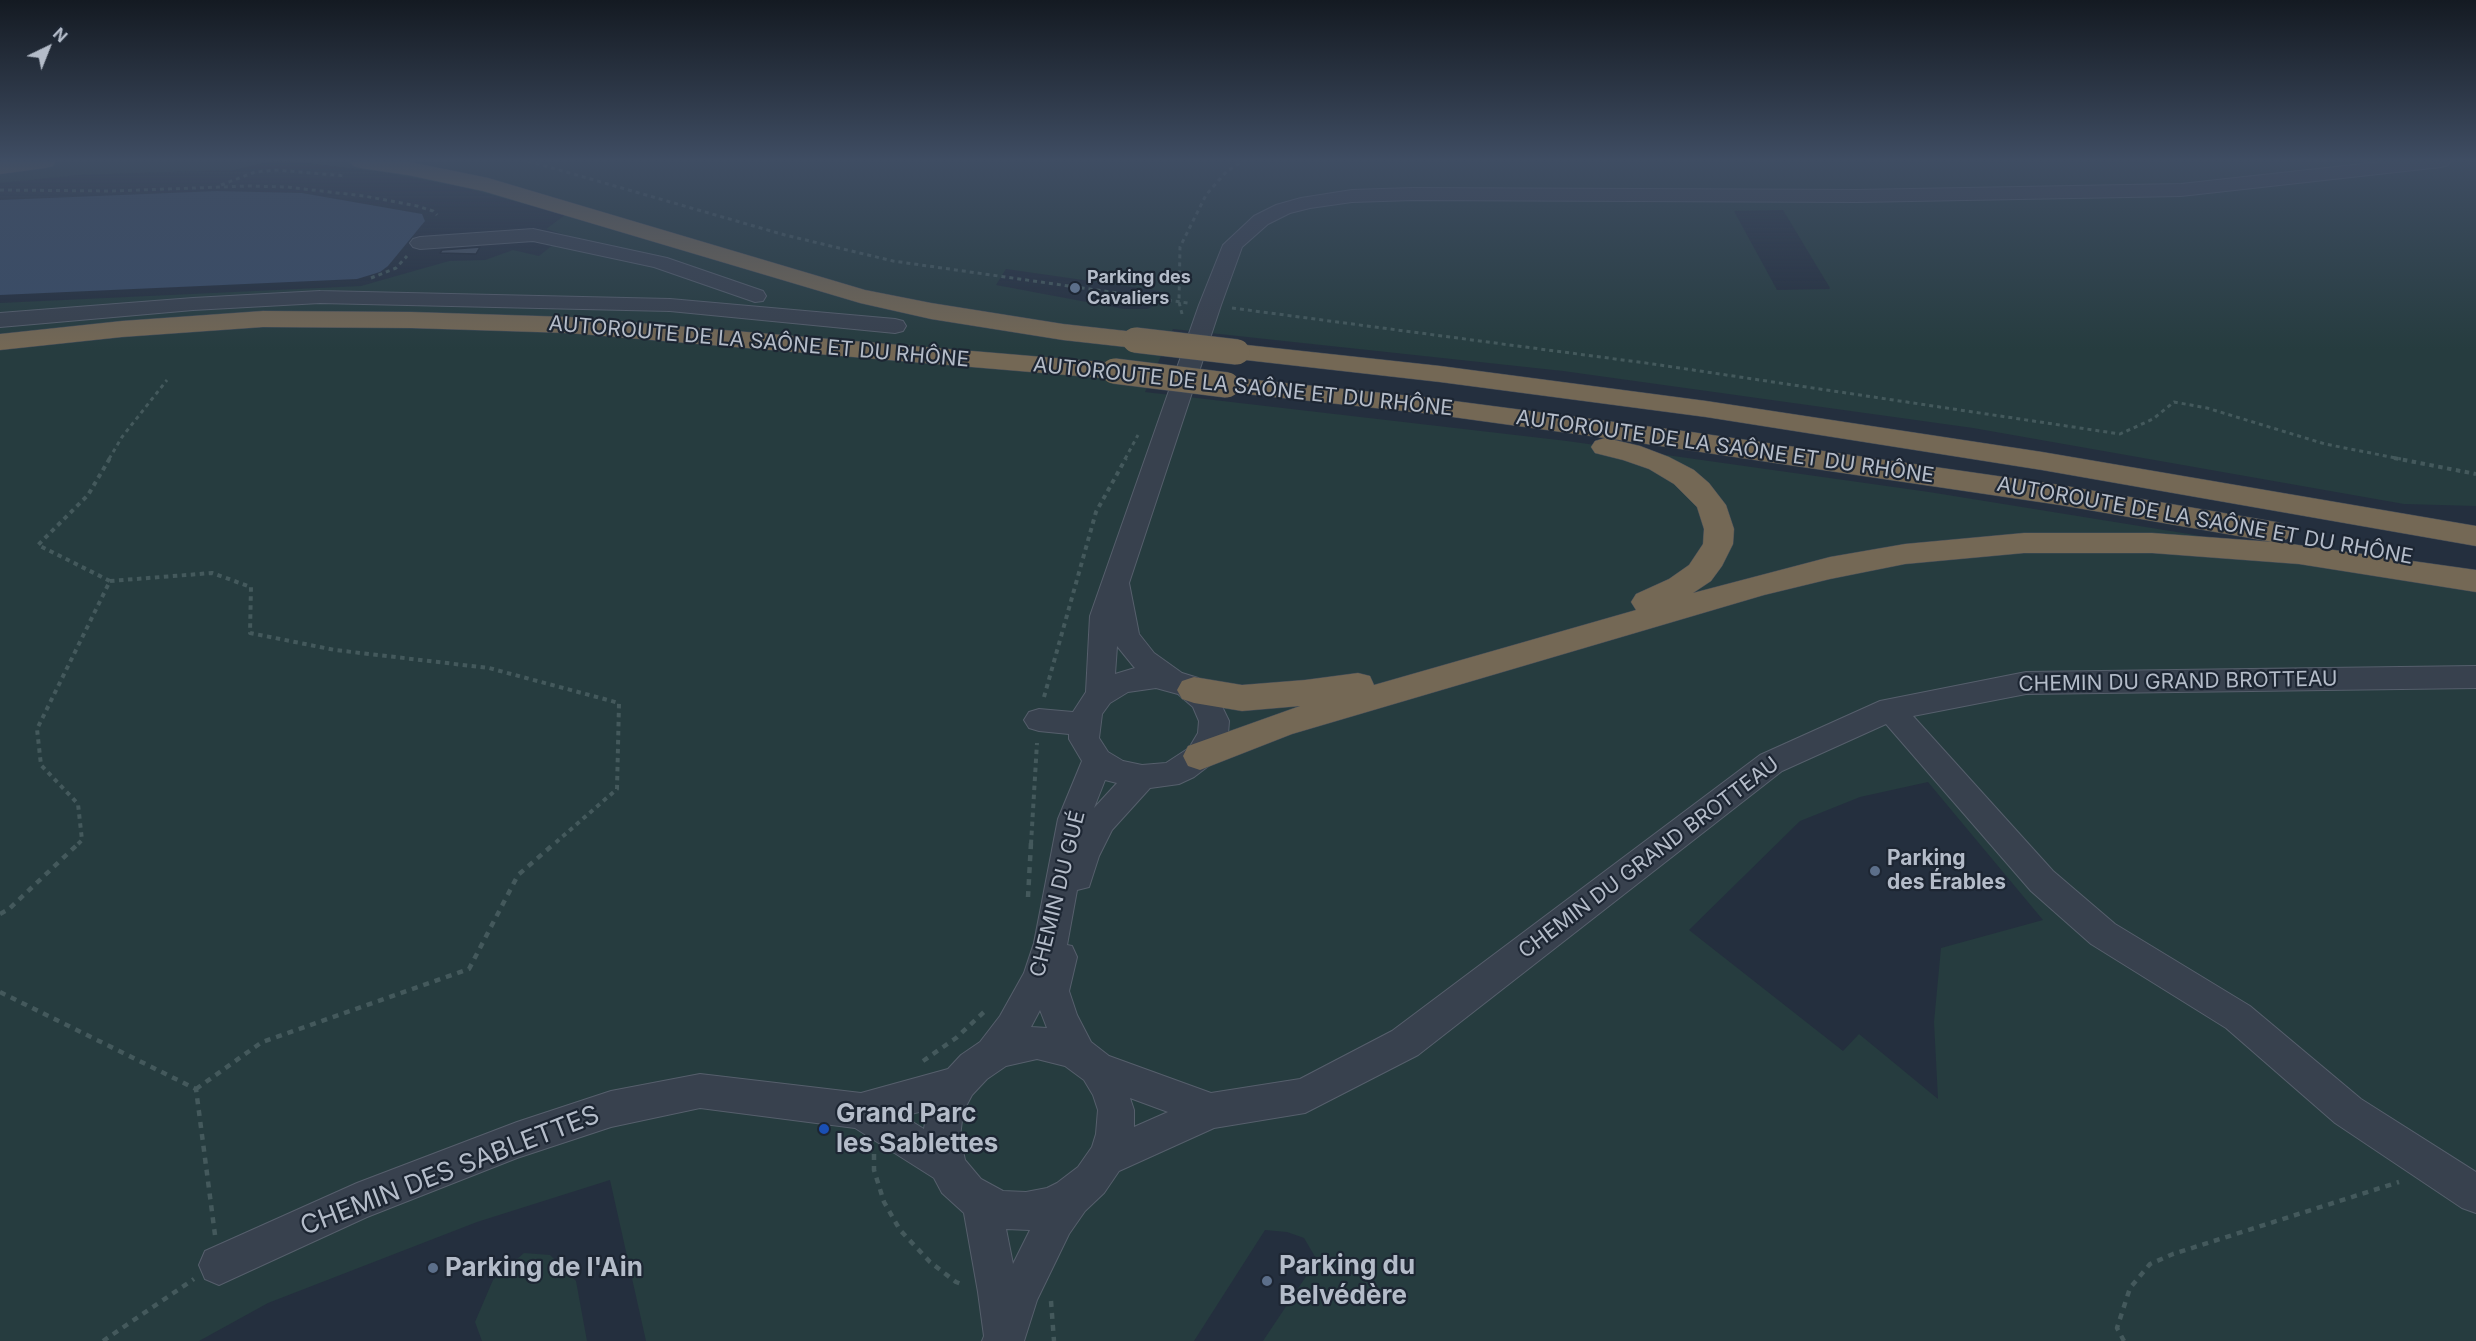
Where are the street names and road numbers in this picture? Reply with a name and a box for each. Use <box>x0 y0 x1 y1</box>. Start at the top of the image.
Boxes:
street label: AUTOROUTE DE LA SAÔNE ET DU RHÔNE <box>548 311 970 373</box>
street label: AUTOROUTE DE LA SAÔNE ET DU RHÔNE <box>1032 352 1454 422</box>
street label: AUTOROUTE DE LA SAÔNE ET DU RHÔNE <box>1514 405 1936 489</box>
street label: AUTOROUTE DE LA SAÔNE ET DU RHÔNE <box>1995 472 2415 570</box>
street label: CHEMIN DU GRAND BROTTEAU <box>2018 667 2338 697</box>
street label: CHEMIN DU GRAND BROTTEAU <box>1514 752 1784 964</box>
street label: CHEMIN DU GUÉ <box>1025 808 1091 980</box>
street label: CHEMIN DES SABLETTES <box>296 1100 604 1242</box>

